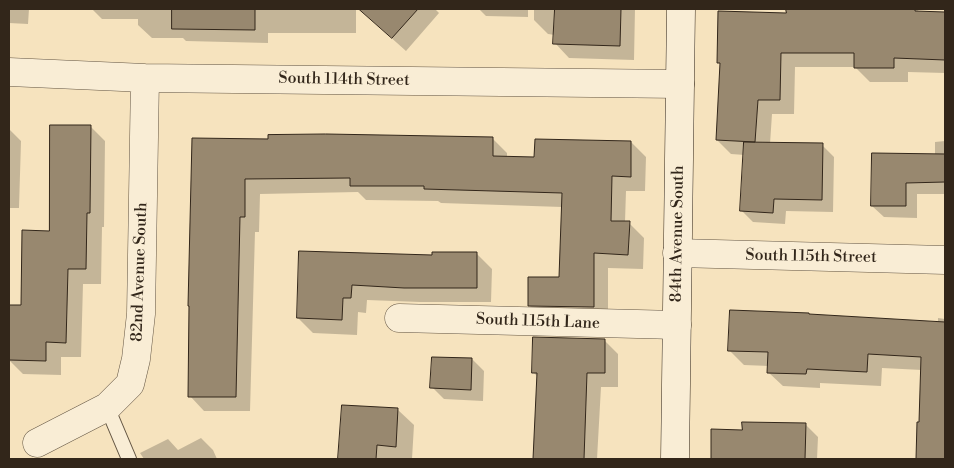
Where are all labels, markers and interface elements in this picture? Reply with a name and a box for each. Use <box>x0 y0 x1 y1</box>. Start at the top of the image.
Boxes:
street label: South 114th Street <box>278 69 410 91</box>
street label: 84th Avenue South <box>667 165 689 303</box>
street label: 82nd Avenue South <box>128 202 152 342</box>
street label: South 115th Street <box>745 246 877 268</box>
street label: South 115th Lane <box>476 310 600 334</box>

